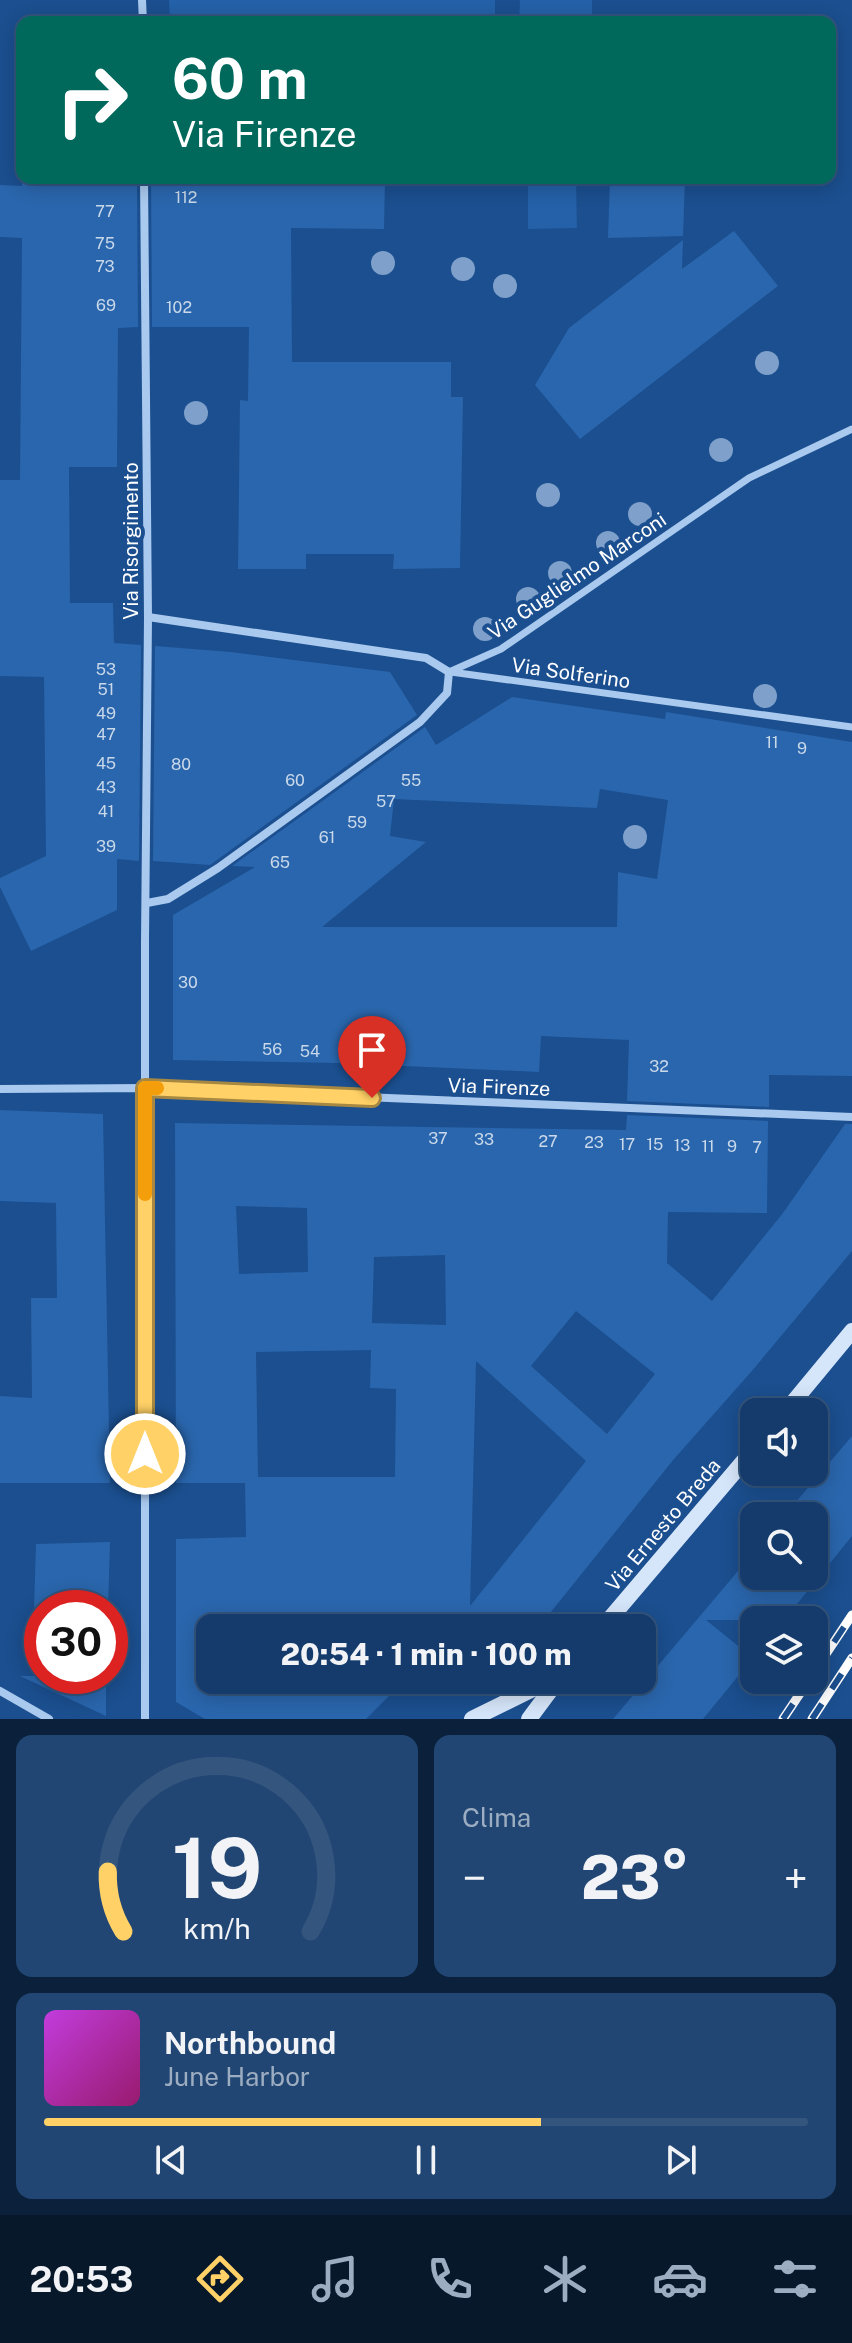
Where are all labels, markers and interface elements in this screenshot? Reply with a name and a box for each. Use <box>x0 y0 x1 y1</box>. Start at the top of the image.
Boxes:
text: 60 m <box>172 46 308 112</box>
icon: right <box>40 48 144 152</box>
text: Via Firenze <box>172 113 357 155</box>
house number: 112 <box>175 188 197 207</box>
house number: 77 <box>95 202 115 221</box>
house number: 75 <box>95 234 115 253</box>
house number: 73 <box>95 257 115 276</box>
house number: 69 <box>96 296 116 315</box>
house number: 102 <box>166 298 192 317</box>
street label: Via Risorgimento <box>119 462 143 620</box>
street label: Via Guglielmo Marconi <box>483 507 671 645</box>
street label: Via Solferino <box>510 653 632 693</box>
house number: 53 <box>96 660 116 679</box>
house number: 51 <box>98 680 114 699</box>
house number: 49 <box>96 704 116 723</box>
house number: 47 <box>96 725 116 744</box>
house number: 11 <box>765 733 779 752</box>
house number: 9 <box>797 739 807 758</box>
house number: 45 <box>96 754 116 773</box>
house number: 80 <box>171 755 191 774</box>
house number: 60 <box>285 771 305 790</box>
house number: 55 <box>401 771 421 790</box>
house number: 43 <box>96 778 116 797</box>
house number: 57 <box>376 792 396 811</box>
house number: 41 <box>98 802 114 821</box>
house number: 59 <box>347 813 367 832</box>
house number: 61 <box>319 828 335 847</box>
house number: 39 <box>96 837 116 856</box>
house number: 65 <box>270 853 290 872</box>
house number: 30 <box>178 973 198 992</box>
pin <box>338 1016 406 1098</box>
icon: arrive <box>350 1028 394 1072</box>
house number: 56 <box>262 1040 282 1059</box>
house number: 54 <box>300 1042 320 1061</box>
house number: 32 <box>649 1057 669 1076</box>
street label: Via Firenze <box>447 1073 551 1101</box>
house number: 37 <box>428 1129 448 1148</box>
house number: 33 <box>474 1130 494 1149</box>
house number: 27 <box>538 1132 558 1151</box>
house number: 23 <box>584 1133 604 1152</box>
house number: 17 <box>619 1135 635 1154</box>
house number: 15 <box>647 1135 663 1154</box>
house number: 13 <box>674 1136 690 1155</box>
house number: 11 <box>701 1137 715 1156</box>
house number: 9 <box>727 1137 737 1156</box>
house number: 7 <box>752 1138 762 1157</box>
map controls <box>740 1398 828 1694</box>
button: sound <box>740 1398 828 1486</box>
position arrow <box>103 1412 187 1496</box>
street label: Via Ernesto Breda <box>600 1454 726 1596</box>
button: search <box>740 1502 828 1590</box>
speed limit sign: 30 <box>24 1590 128 1694</box>
button: layers <box>740 1606 828 1694</box>
text: 20:54 · 1 min · 100 m <box>280 1636 572 1672</box>
text: Clima <box>462 1802 531 1833</box>
text: 19 <box>172 1819 262 1917</box>
text: 23° <box>581 1842 689 1913</box>
text: − <box>462 1852 486 1904</box>
text: + <box>784 1852 808 1904</box>
text: km/h <box>183 1912 251 1945</box>
text: Northbound <box>164 2025 336 2061</box>
text: June Harbor <box>164 2061 310 2092</box>
icon: previous <box>149 2138 193 2182</box>
icon: pause <box>404 2138 448 2182</box>
icon: next <box>659 2138 703 2182</box>
icon: directions <box>192 2251 248 2307</box>
icon: music <box>307 2251 363 2307</box>
icon: phone <box>422 2251 478 2307</box>
icon: climate <box>537 2251 593 2307</box>
icon: car <box>652 2251 708 2307</box>
icon: filters <box>767 2251 823 2307</box>
text: 20:53 <box>29 2258 133 2300</box>

